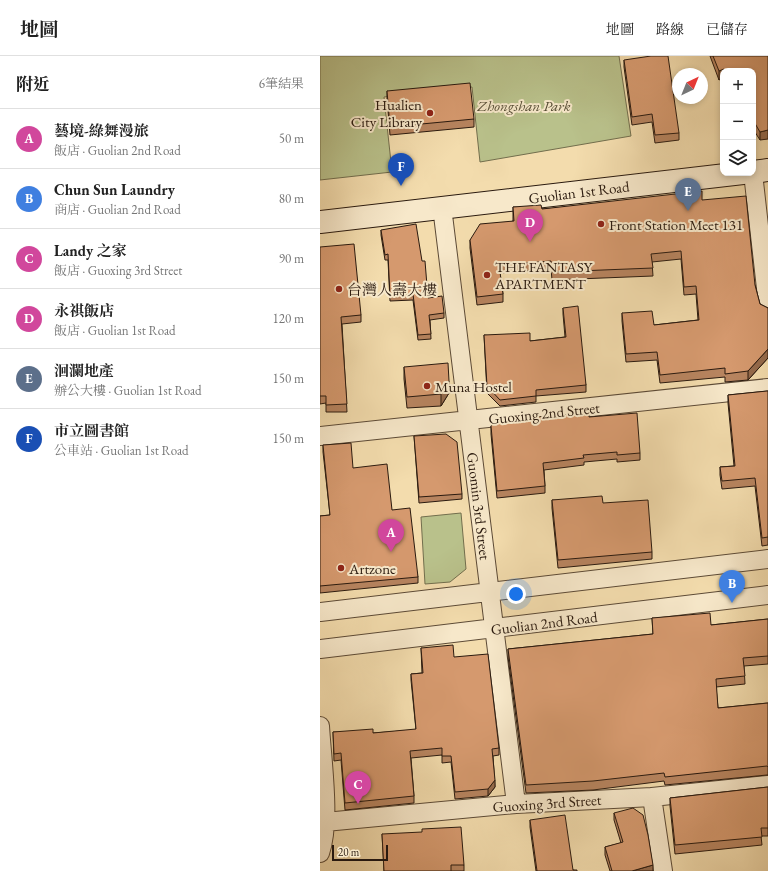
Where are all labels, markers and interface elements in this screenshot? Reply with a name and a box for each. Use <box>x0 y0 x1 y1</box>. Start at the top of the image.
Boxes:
text: 地圖 <box>20 17 58 42</box>
text: 地圖 <box>606 20 634 38</box>
text: 路線 <box>656 20 684 38</box>
text: 已儲存 <box>706 20 748 38</box>
north arrow <box>672 68 708 104</box>
map controls <box>720 68 756 176</box>
button: + <box>720 68 756 104</box>
text: 附近 <box>16 73 50 95</box>
text: 6筆結果 <box>259 75 304 92</box>
place label: Hualien City Library <box>351 95 422 131</box>
park label: Zhongshan Park <box>476 96 571 115</box>
button: − <box>720 104 756 140</box>
marker: Hualien City Library <box>425 108 435 118</box>
text: 藝境-綠舞漫旅 <box>54 121 149 140</box>
text: A <box>24 130 34 147</box>
text: 50 m <box>279 130 304 147</box>
button: layers <box>720 140 756 176</box>
text: 飯店 · Guolian 2nd Road <box>54 142 181 159</box>
pin: F <box>388 153 414 186</box>
street label: Guolian 1st Road <box>528 176 631 208</box>
pin: E <box>675 178 701 211</box>
text: Chun Sun Laundry <box>54 180 175 199</box>
text: B <box>25 190 33 207</box>
text: 80 m <box>279 190 304 207</box>
text: 商店 · Guolian 2nd Road <box>54 201 181 218</box>
pin: D <box>517 209 543 242</box>
place label: Front Station Meet 131 <box>609 215 743 234</box>
marker: Front Station Meet 131 <box>596 219 606 229</box>
text: Landy 之家 <box>54 241 127 260</box>
text: C <box>24 250 34 267</box>
text: 90 m <box>279 250 304 267</box>
place label: THE FANTASY APARTMENT <box>494 257 594 293</box>
text: 飯店 · Guoxing 3rd Street <box>54 262 182 279</box>
marker: THE FANTASY APARTMENT <box>482 270 492 280</box>
place label: 台灣人壽大樓 <box>347 280 437 299</box>
marker: 台灣人壽大樓 <box>334 284 344 294</box>
text: 永祺飯店 <box>54 301 114 320</box>
text: D <box>24 310 34 327</box>
text: 120 m <box>273 310 304 327</box>
text: 飯店 · Guolian 1st Road <box>54 322 176 339</box>
text: 洄瀾地產 <box>54 361 114 380</box>
text: E <box>25 370 33 387</box>
text: 150 m <box>273 370 304 387</box>
place label: Muna Hostel <box>435 377 512 396</box>
marker: Muna Hostel <box>422 381 432 391</box>
text: 辦公大樓 · Guolian 1st Road <box>54 382 202 399</box>
street label: Guoxing 2nd Street <box>487 398 601 428</box>
text: 市立圖書館 <box>54 421 129 440</box>
text: F <box>25 430 33 447</box>
text: 150 m <box>273 430 304 447</box>
text: 公車站 · Guolian 1st Road <box>54 442 189 459</box>
street label: Guomin 3rd Street <box>463 451 495 561</box>
pin: A <box>378 519 404 552</box>
place label: Artzone <box>348 559 396 578</box>
marker: Artzone <box>336 563 346 573</box>
pin: B <box>719 570 745 603</box>
your location <box>506 584 526 604</box>
street label: Guolian 2nd Road <box>490 607 599 639</box>
pin: C <box>345 771 371 804</box>
street label: Guoxing 3rd Street <box>492 790 602 816</box>
scale bar <box>332 843 388 862</box>
text: 20 m <box>338 845 359 859</box>

